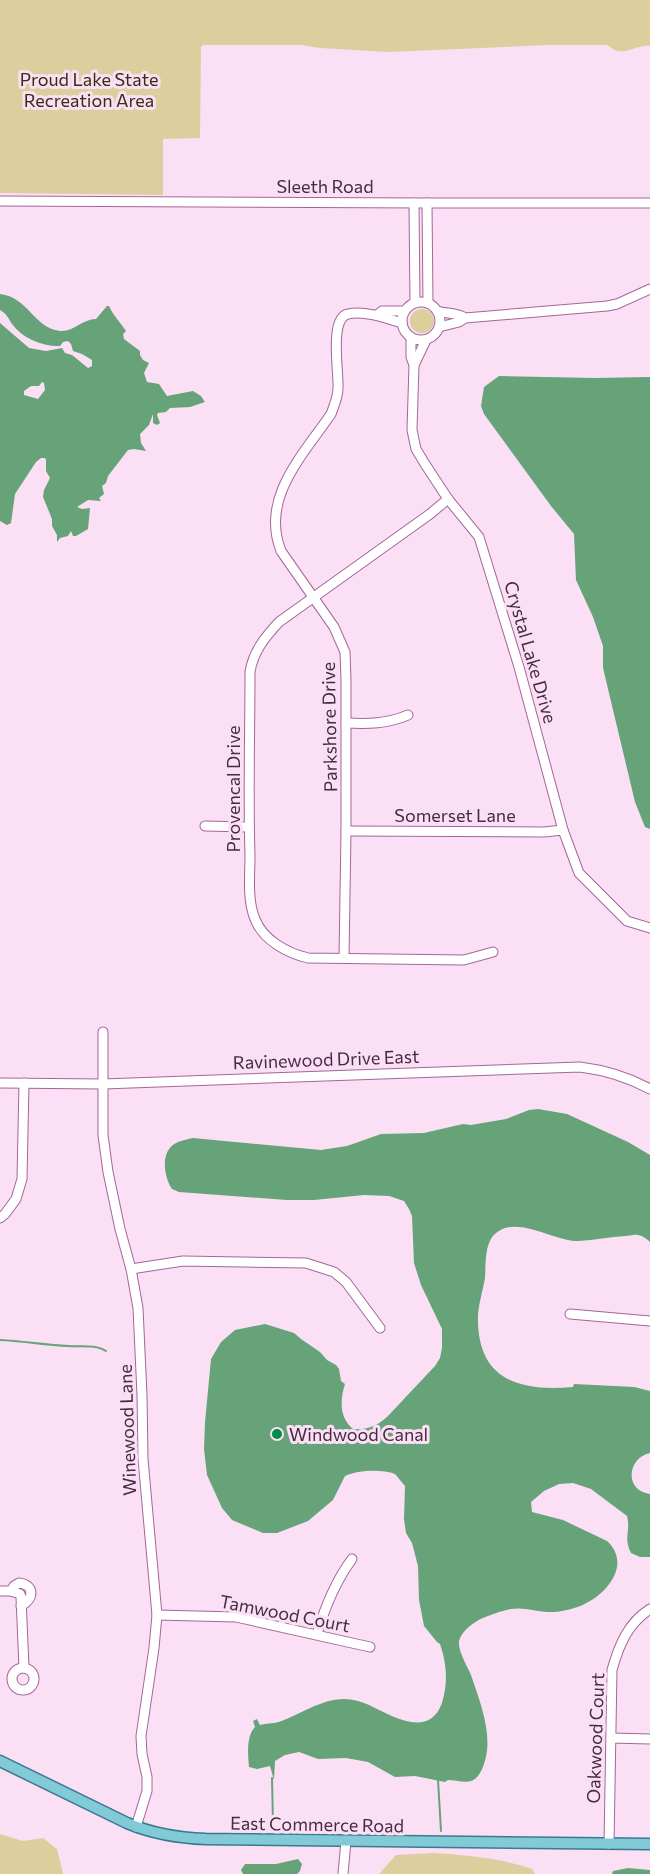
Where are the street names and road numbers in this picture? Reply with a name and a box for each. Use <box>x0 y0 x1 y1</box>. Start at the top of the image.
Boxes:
street label: Sleeth Road <box>276 175 374 197</box>
street label: Crystal Lake Drive <box>500 578 562 726</box>
street label: Parkshore Drive <box>317 662 341 792</box>
street label: Provencal Drive <box>222 725 244 853</box>
street label: Somerset Lane <box>394 804 516 826</box>
street label: Ravinewood Drive East <box>232 1045 420 1073</box>
street label: Winewood Lane <box>114 1364 140 1496</box>
street label: Tamwood Court <box>218 1590 352 1636</box>
street label: Oakwood Court <box>582 1672 608 1804</box>
street label: East Commerce Road <box>230 1811 404 1837</box>

